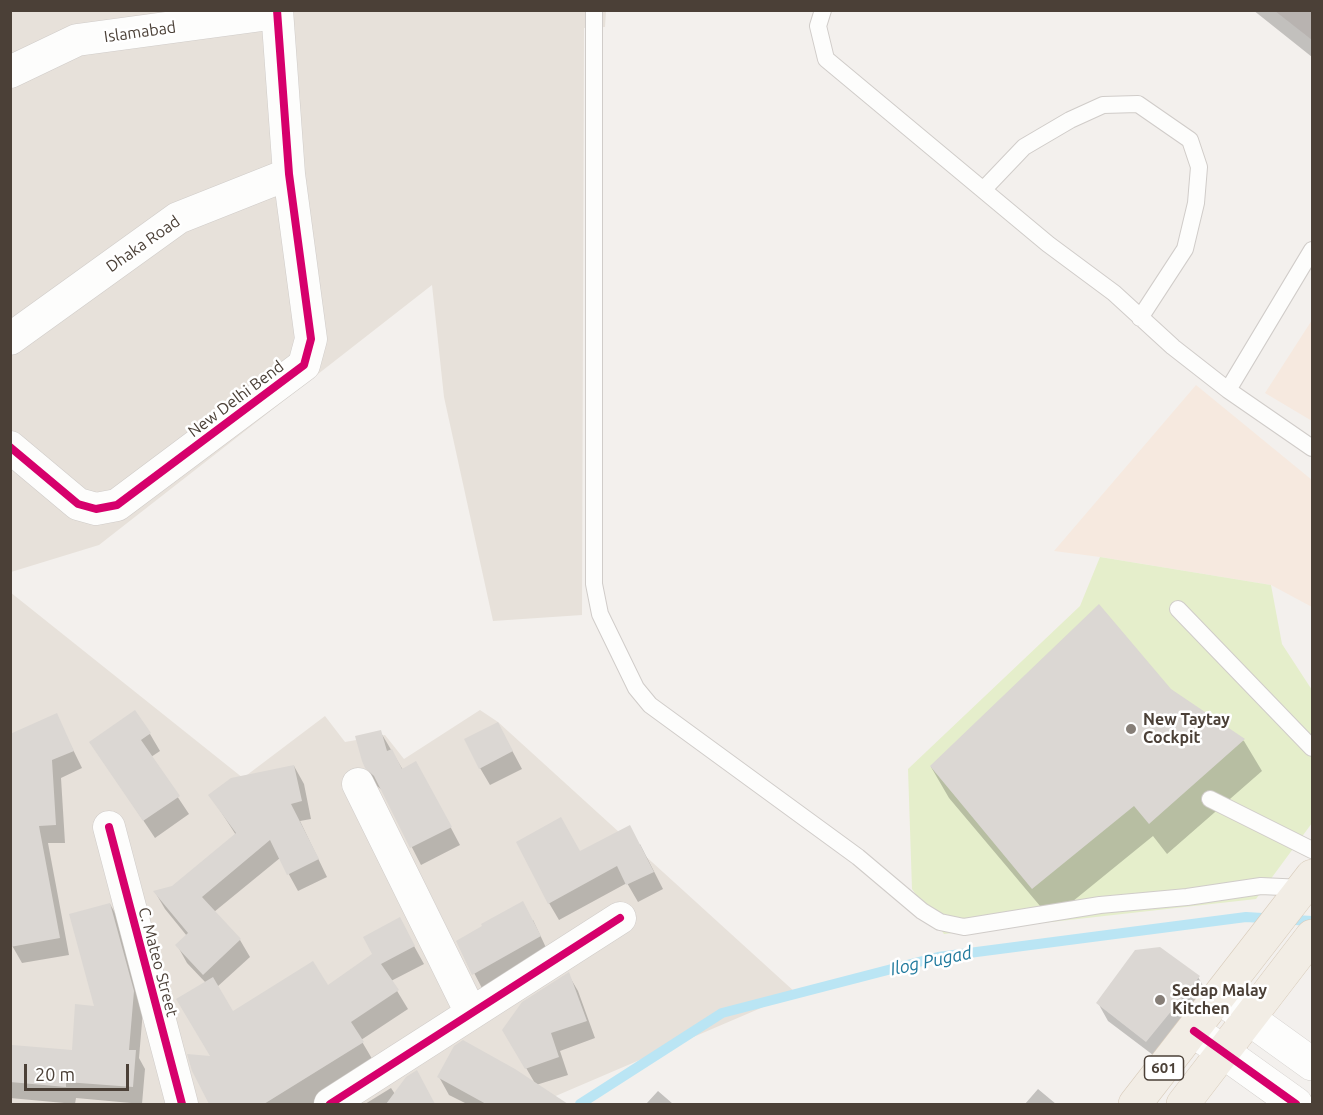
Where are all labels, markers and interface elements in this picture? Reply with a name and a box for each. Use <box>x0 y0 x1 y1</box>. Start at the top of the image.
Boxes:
street label: Islamabad <box>103 17 177 47</box>
street label: Dhaka Road <box>102 212 184 276</box>
street label: New Delhi Bend <box>184 357 288 441</box>
place label: New Taytay Cockpit <box>1143 710 1230 748</box>
marker: New Taytay Cockpit <box>1124 722 1138 736</box>
street label: C. Mateo Street <box>134 905 182 1019</box>
water label: Ilog Pugad <box>888 942 974 980</box>
place label: Sedap Malay Kitchen <box>1172 981 1267 1019</box>
marker: Sedap Malay Kitchen <box>1153 993 1167 1007</box>
scale bar <box>27 1052 132 1090</box>
road number: 601 <box>1144 1056 1184 1080</box>
text: 20 m <box>35 1064 75 1084</box>

